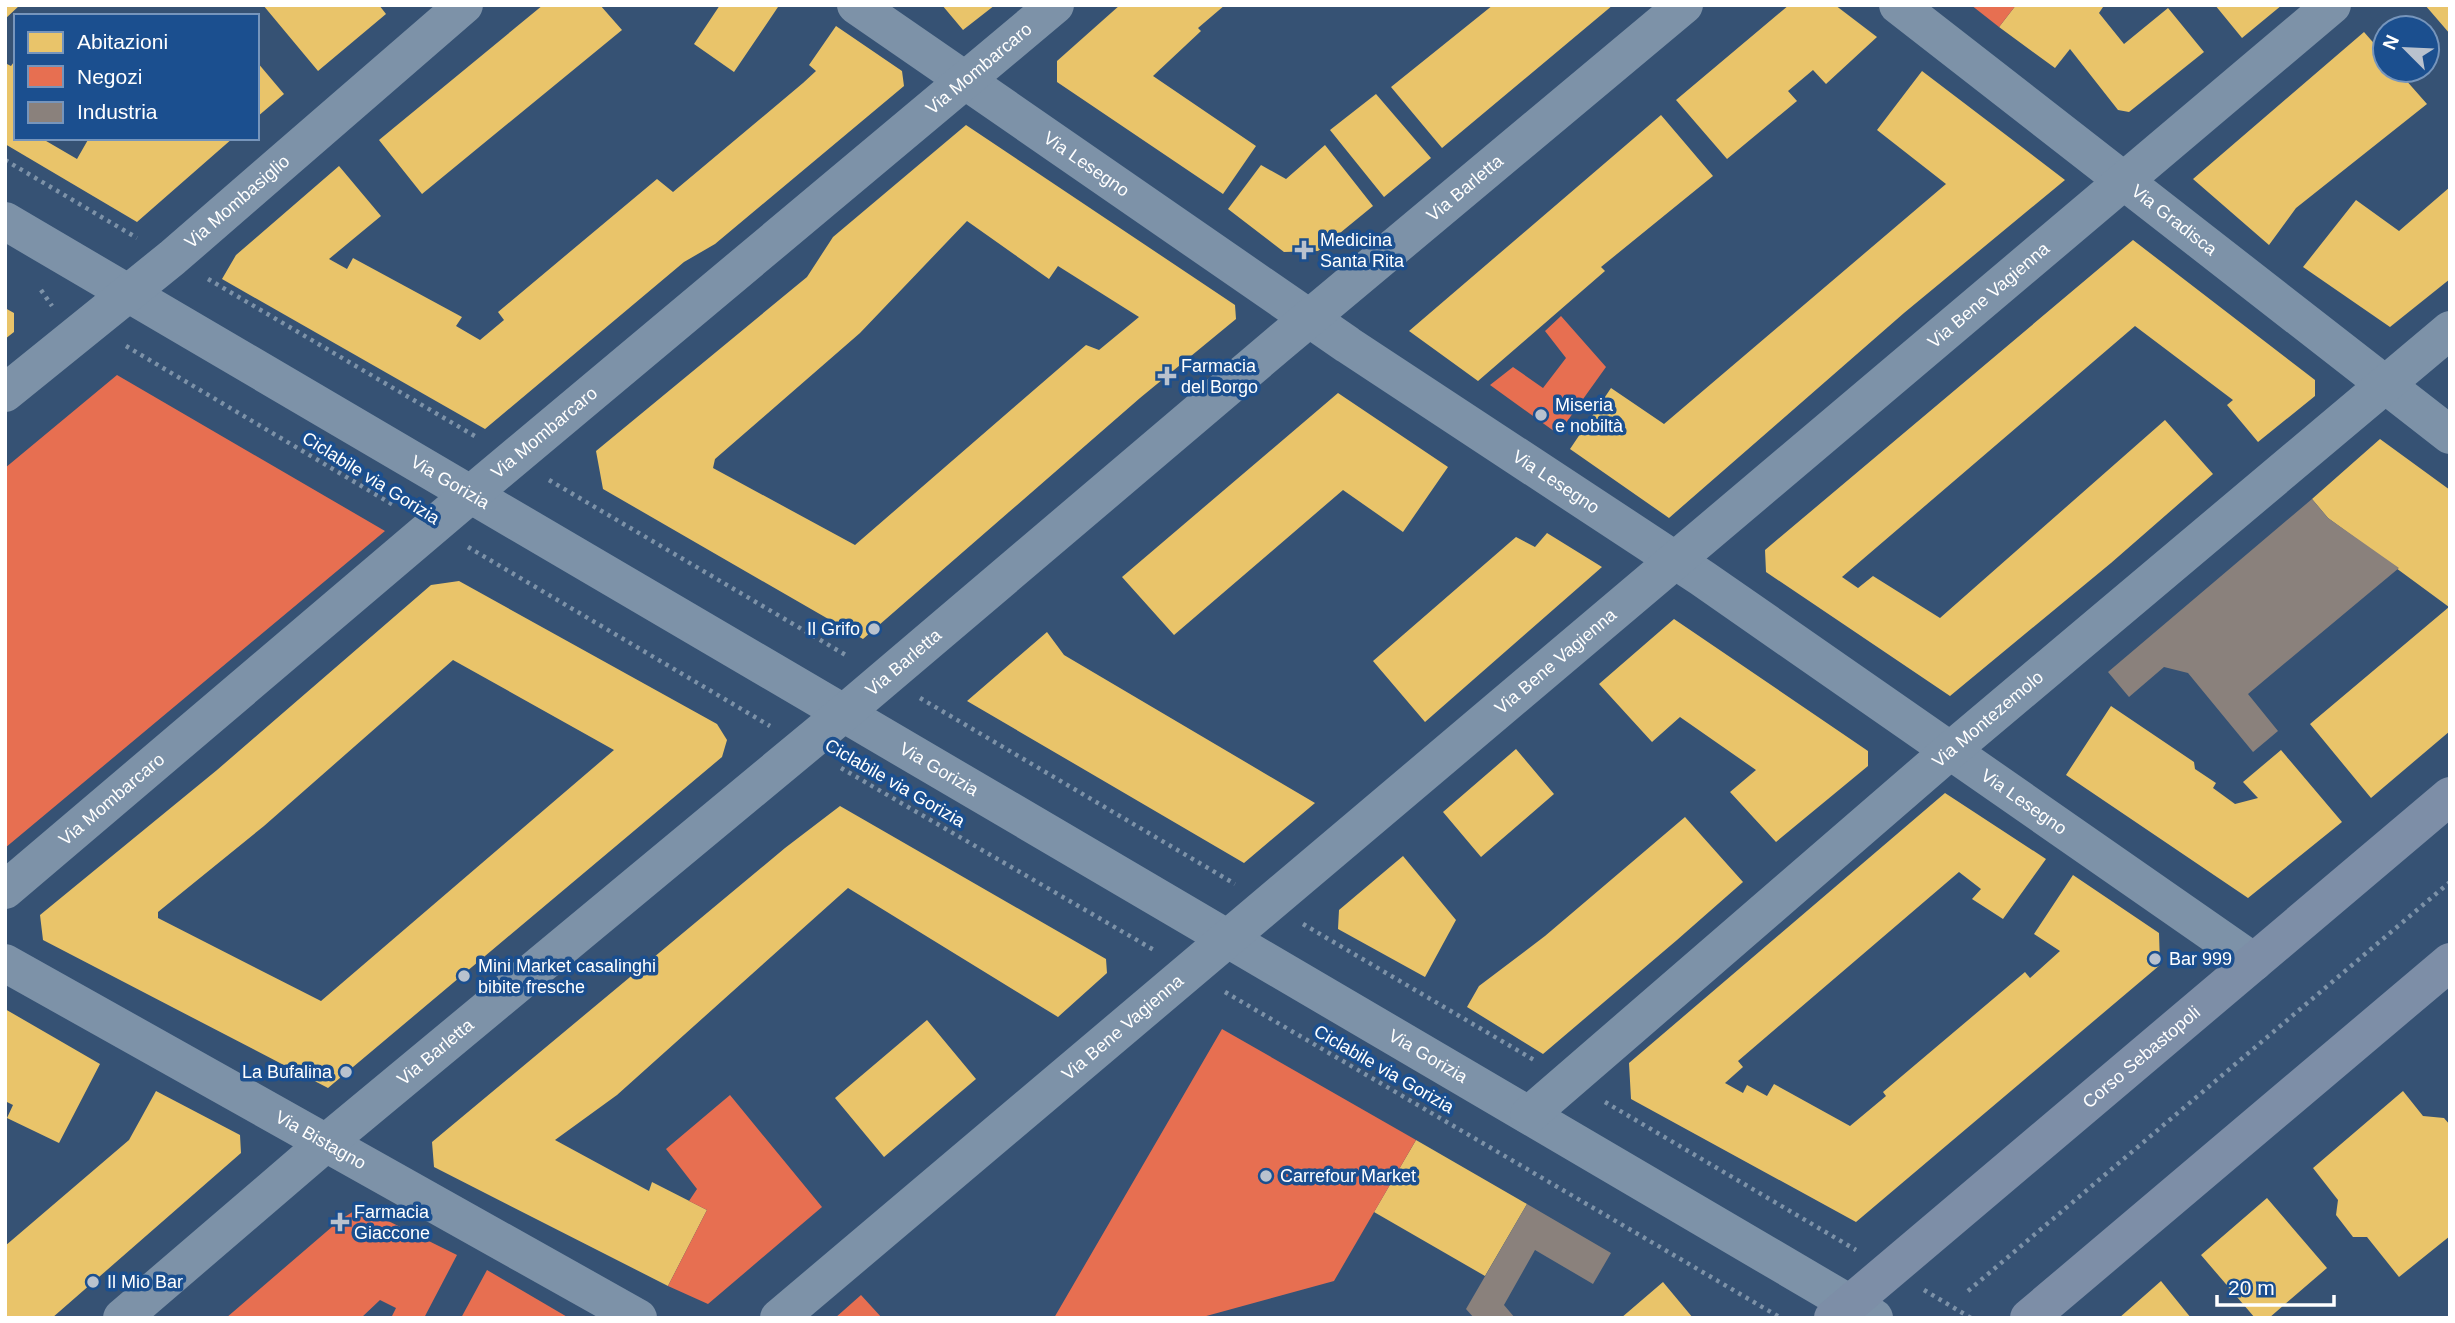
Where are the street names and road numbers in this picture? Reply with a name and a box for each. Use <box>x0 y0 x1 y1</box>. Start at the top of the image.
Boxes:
street label: Via Mombarcaro <box>922 19 1036 119</box>
street label: Via Lesegno <box>1040 128 1133 201</box>
street label: Via Barletta <box>1423 150 1508 226</box>
street label: Via Mombasiglio <box>181 151 294 252</box>
street label: Via Gradisca <box>2127 181 2222 260</box>
street label: Via Bene Vagienna <box>1924 238 2054 352</box>
street label: Via Mombarcaro <box>487 383 601 483</box>
street label: Ciclabile via Gorizia <box>299 428 444 529</box>
street label: Via Lesegno <box>1509 446 1603 518</box>
street label: Via Gorizia <box>407 451 494 514</box>
street label: Via Bene Vagienna <box>1491 604 1621 718</box>
street label: Via Barletta <box>862 624 946 700</box>
street label: Via Montezemolo <box>1928 667 2047 772</box>
street label: Ciclabile via Gorizia <box>822 735 969 832</box>
street label: Via Gorizia <box>896 738 983 801</box>
street label: Via Mombarcaro <box>55 749 168 850</box>
street label: Via Lesegno <box>1977 765 2071 839</box>
street label: Via Bene Vagienna <box>1058 970 1188 1084</box>
street label: Corso Sebastopoli <box>2079 1002 2204 1112</box>
street label: Via Barletta <box>393 1014 478 1089</box>
street label: Ciclabile via Gorizia <box>1311 1021 1458 1118</box>
street label: Via Gorizia <box>1385 1025 1472 1088</box>
street label: Via Bistagno <box>272 1107 370 1173</box>

